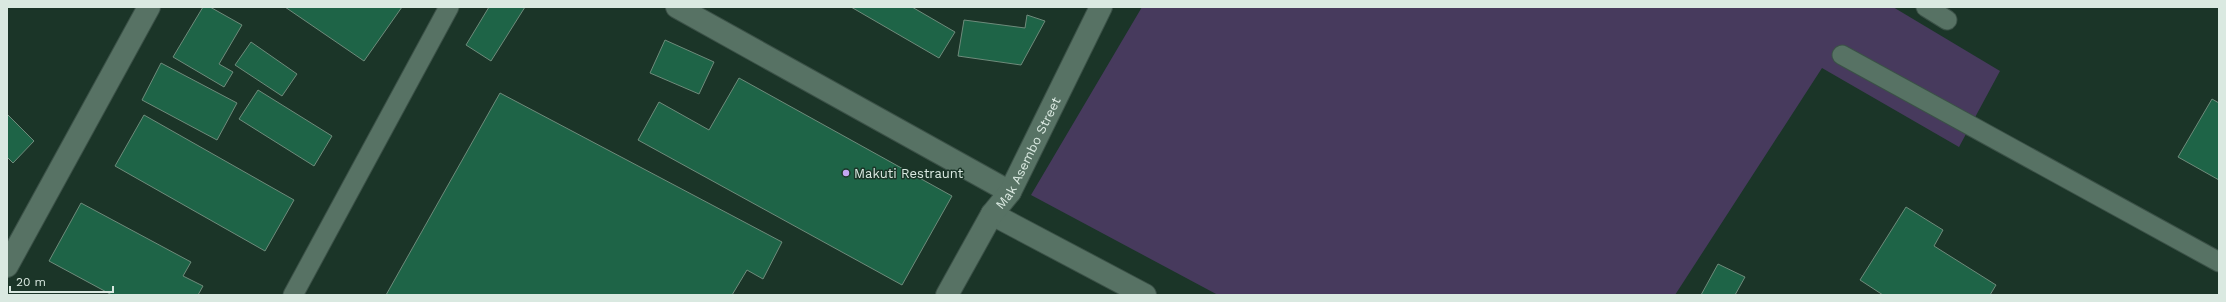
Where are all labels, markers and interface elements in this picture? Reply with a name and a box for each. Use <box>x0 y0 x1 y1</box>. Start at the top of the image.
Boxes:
street label: Mak Asembo Street <box>992 94 1064 212</box>
place label: Makuti Restraunt <box>854 166 964 181</box>
marker: Makuti Restraunt <box>841 168 851 178</box>
scale bar <box>10 268 113 294</box>
text: 20 m <box>16 275 46 289</box>

